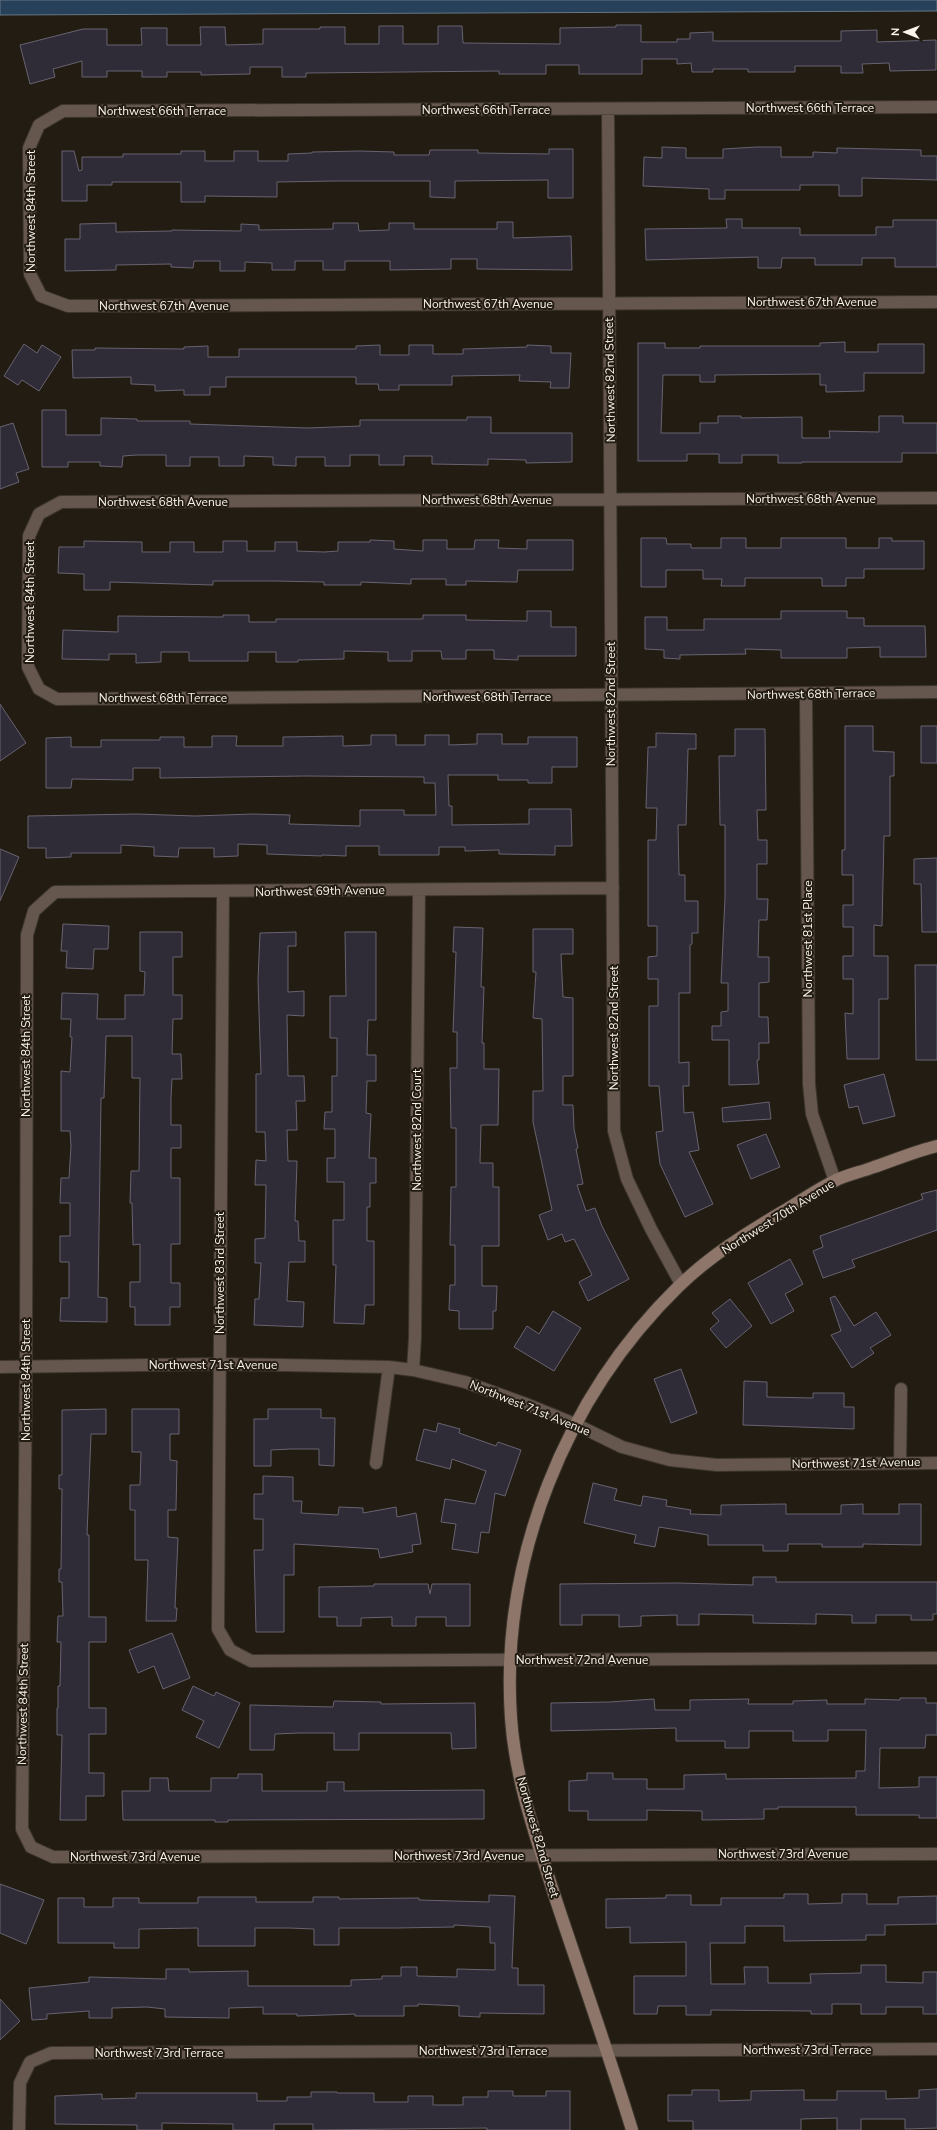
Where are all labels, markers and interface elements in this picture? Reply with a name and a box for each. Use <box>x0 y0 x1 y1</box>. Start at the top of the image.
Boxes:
north arrow <box>885 12 925 52</box>
text: N <box>888 28 903 36</box>
street label: Northwest 66th Terrace <box>746 100 874 116</box>
street label: Northwest 66th Terrace <box>422 102 550 118</box>
street label: Northwest 66th Terrace <box>98 103 226 119</box>
street label: Northwest 84th Street <box>23 149 39 272</box>
street label: Northwest 67th Avenue <box>747 294 877 310</box>
street label: Northwest 67th Avenue <box>423 296 553 312</box>
street label: Northwest 67th Avenue <box>99 298 229 314</box>
street label: Northwest 82nd Street <box>601 317 619 442</box>
street label: Northwest 68th Avenue <box>746 491 876 507</box>
street label: Northwest 68th Avenue <box>422 492 552 508</box>
street label: Northwest 68th Avenue <box>98 494 228 510</box>
street label: Northwest 84th Street <box>22 540 38 663</box>
street label: Northwest 82nd Street <box>603 641 619 766</box>
street label: Northwest 68th Terrace <box>747 685 875 703</box>
street label: Northwest 68th Terrace <box>423 689 551 705</box>
street label: Northwest 68th Terrace <box>99 690 227 706</box>
street label: Northwest 81st Place <box>800 880 816 998</box>
street label: Northwest 69th Avenue <box>255 882 385 900</box>
street label: Northwest 82nd Street <box>606 965 622 1090</box>
street label: Northwest 84th Street <box>18 994 34 1117</box>
street label: Northwest 82nd Court <box>409 1068 425 1191</box>
street label: Northwest 70th Avenue <box>719 1176 837 1258</box>
street label: Northwest 83rd Street <box>212 1211 228 1334</box>
street label: Northwest 84th Street <box>18 1318 34 1441</box>
street label: Northwest 71st Avenue <box>149 1357 277 1373</box>
street label: Northwest 71st Avenue <box>467 1376 593 1440</box>
street label: Northwest 71st Avenue <box>791 1454 921 1472</box>
street label: Northwest 84th Street <box>14 1642 32 1765</box>
street label: Northwest 72nd Avenue <box>516 1652 648 1668</box>
street label: Northwest 82nd Street <box>513 1775 563 1900</box>
street label: Northwest 73rd Avenue <box>718 1846 848 1862</box>
street label: Northwest 73rd Avenue <box>394 1848 524 1864</box>
street label: Northwest 73rd Avenue <box>70 1849 200 1865</box>
street label: Northwest 73rd Terrace <box>743 2042 871 2058</box>
street label: Northwest 73rd Terrace <box>419 2043 547 2059</box>
street label: Northwest 73rd Terrace <box>95 2045 223 2061</box>

